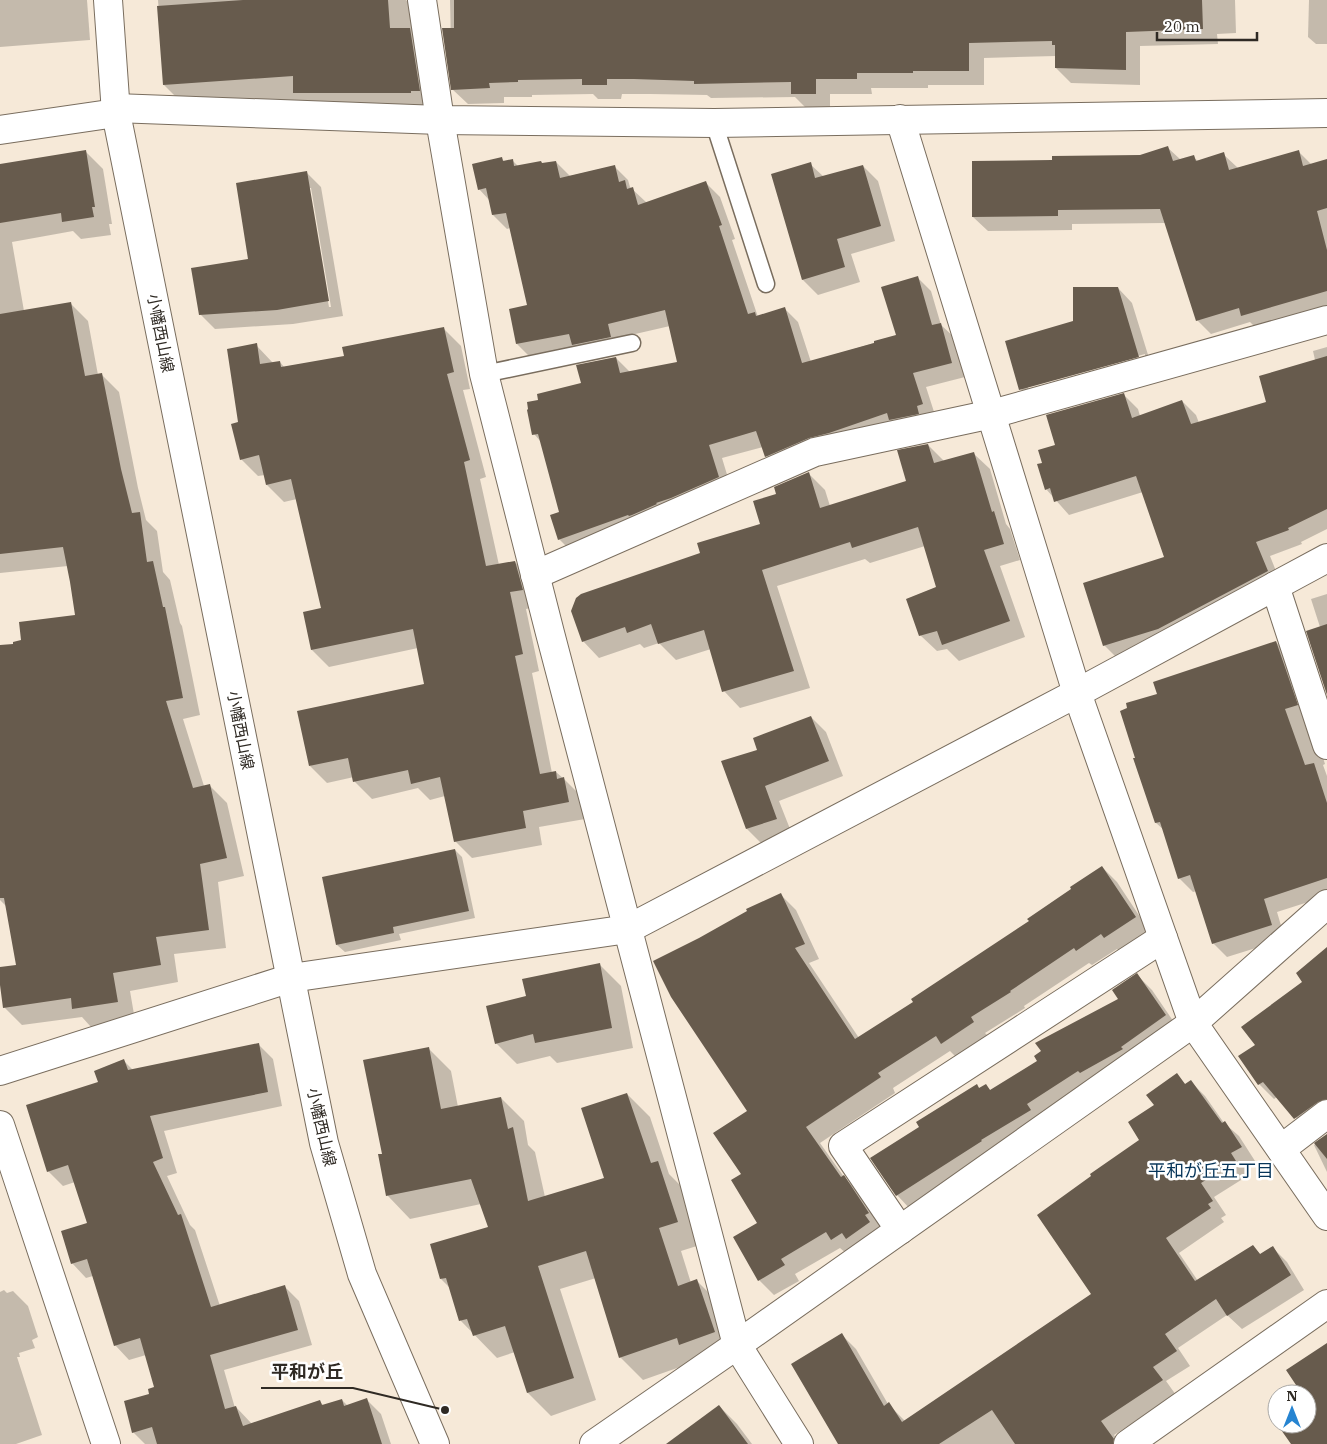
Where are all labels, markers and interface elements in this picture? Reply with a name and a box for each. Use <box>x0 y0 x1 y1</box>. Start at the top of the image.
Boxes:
scale bar <box>1157 10 1257 42</box>
text: 20 m <box>1164 17 1200 36</box>
street label: 小幡西山線 <box>144 292 178 374</box>
street label: 小幡西山線 <box>224 689 258 771</box>
street label: 小幡西山線 <box>303 1086 341 1168</box>
district label: 平和が丘五丁目 <box>1148 1159 1274 1182</box>
callout: 平和が丘 <box>261 1355 353 1388</box>
text: 平和が丘 <box>271 1360 343 1383</box>
north arrow <box>1267 1384 1317 1434</box>
text: N <box>1286 1387 1298 1405</box>

